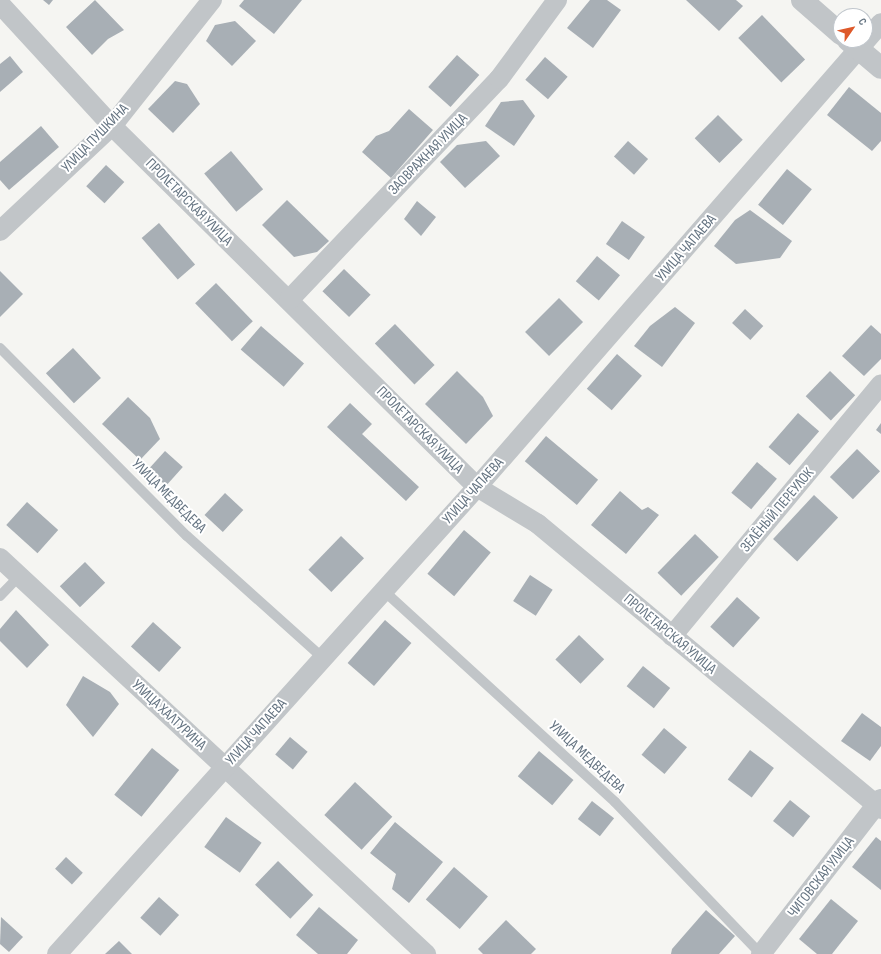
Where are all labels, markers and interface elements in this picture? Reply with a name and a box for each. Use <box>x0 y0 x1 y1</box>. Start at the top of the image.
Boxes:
north arrow <box>833 8 873 48</box>
text: С <box>856 16 870 28</box>
street label: УЛИЦА ПУШКИНА <box>58 100 132 176</box>
street label: ЗАОВРАЖНАЯ УЛИЦА <box>385 110 471 198</box>
street label: ПРОЛЕТАРСКАЯ УЛИЦА <box>142 155 236 249</box>
street label: УЛИЦА ЧАПАЕВА <box>652 211 720 285</box>
street label: ПРОЛЕТАРСКАЯ УЛИЦА <box>373 383 467 477</box>
street label: УЛИЦА ЧАПАЕВА <box>438 454 508 528</box>
street label: УЛИЦА МЕДВЕДЕВА <box>128 455 210 537</box>
street label: ЗЕЛЁНЫЙ ПЕРЕУЛОК <box>736 464 818 556</box>
street label: ПРОЛЕТАРСКАЯ УЛИЦА <box>620 590 720 678</box>
street label: УЛИЦА ХАЛТУРИНА <box>128 676 210 754</box>
street label: УЛИЦА ЧАПАЕВА <box>221 695 291 769</box>
street label: УЛИЦА МЕДВЕДЕВА <box>545 717 629 797</box>
street label: ЧИГОВСКАЯ УЛИЦА <box>784 833 858 921</box>

